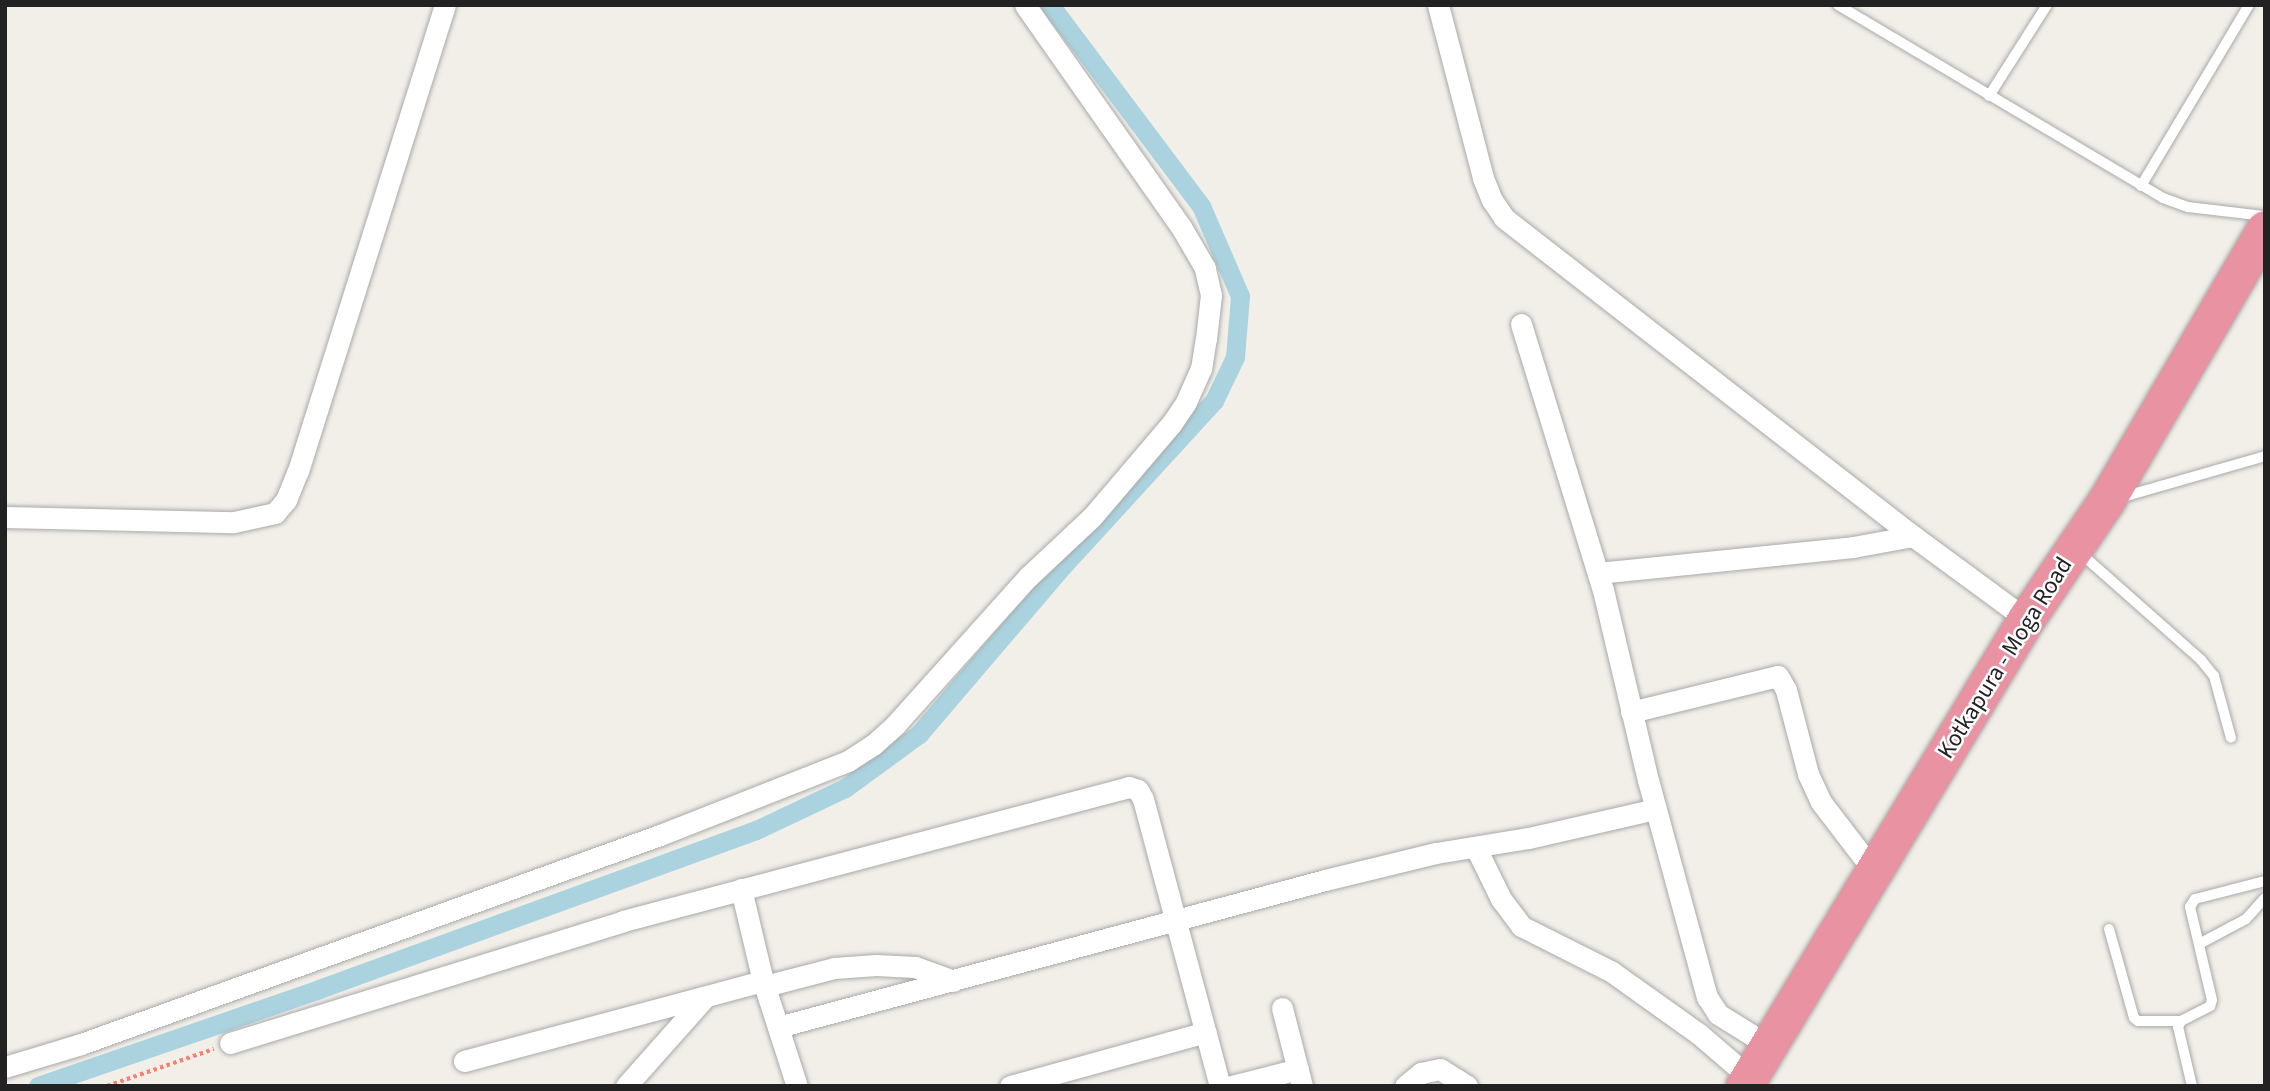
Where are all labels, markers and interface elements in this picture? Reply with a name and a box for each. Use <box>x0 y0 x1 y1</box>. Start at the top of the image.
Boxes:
street label: Kotkapura - Moga Road <box>1931 552 2079 764</box>

